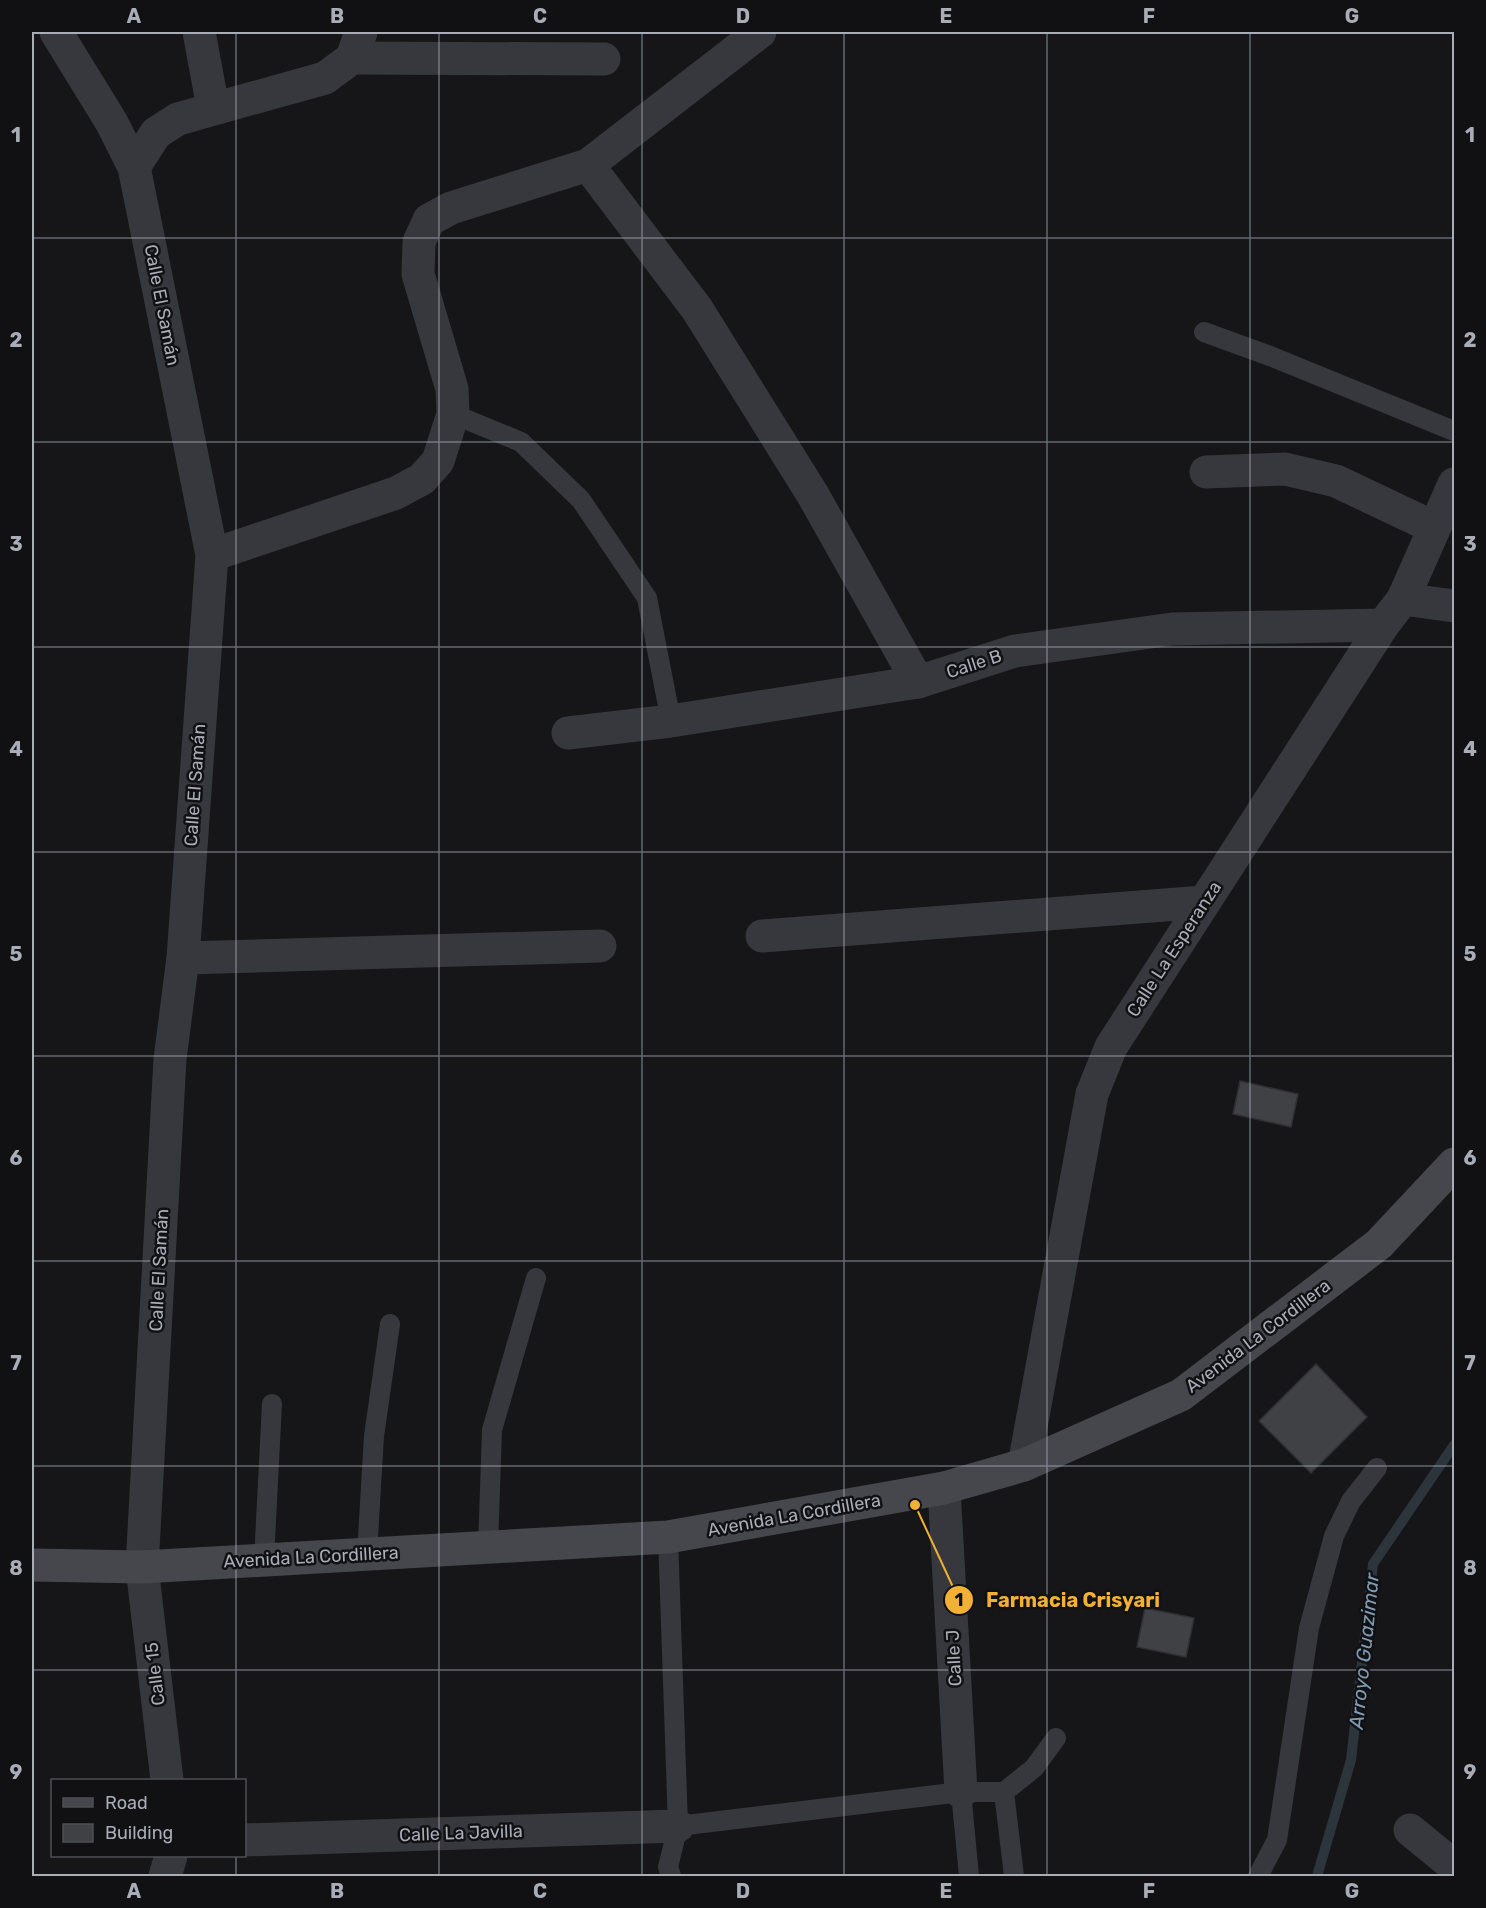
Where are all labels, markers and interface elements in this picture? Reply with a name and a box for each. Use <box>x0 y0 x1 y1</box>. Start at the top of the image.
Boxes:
text: A <box>127 4 142 28</box>
text: B <box>330 4 344 28</box>
text: C <box>533 4 547 28</box>
text: D <box>736 4 750 28</box>
text: E <box>940 4 952 28</box>
text: F <box>1143 4 1155 28</box>
text: G <box>1345 4 1359 28</box>
text: 1 <box>11 123 21 147</box>
text: 1 <box>1465 123 1475 147</box>
street label: Calle El Samán <box>139 243 185 367</box>
text: 2 <box>10 328 23 352</box>
text: 2 <box>1464 328 1477 352</box>
text: 3 <box>9 532 23 556</box>
text: 3 <box>1463 532 1477 556</box>
street label: Calle B <box>943 645 1005 683</box>
street label: Calle El Samán <box>180 723 210 847</box>
text: 4 <box>9 737 23 761</box>
text: 4 <box>1463 737 1477 761</box>
street label: Calle La Esperanza <box>1122 877 1226 1021</box>
text: 5 <box>10 942 23 966</box>
text: 5 <box>1464 942 1477 966</box>
text: 6 <box>9 1146 23 1170</box>
text: 6 <box>1463 1146 1477 1170</box>
street label: Calle El Samán <box>145 1208 173 1332</box>
street label: Avenida La Cordillera <box>1181 1274 1335 1398</box>
text: 7 <box>10 1351 22 1375</box>
text: 7 <box>1464 1351 1476 1375</box>
street label: Avenida La Cordillera <box>706 1489 882 1541</box>
street label: Avenida La Cordillera <box>223 1541 399 1573</box>
text: 8 <box>9 1556 23 1580</box>
text: 8 <box>1463 1556 1477 1580</box>
water label: Arroyo Guazimar <box>1344 1571 1384 1731</box>
callout: Farmacia Crisyari <box>944 1581 1172 1619</box>
text: Farmacia Crisyari <box>986 1588 1160 1612</box>
text: 1 <box>955 1589 963 1611</box>
street label: Calle J <box>942 1629 966 1687</box>
street label: Calle 15 <box>140 1641 170 1707</box>
text: 9 <box>10 1760 23 1784</box>
text: 9 <box>1464 1760 1477 1784</box>
legend <box>51 1779 246 1857</box>
text: Road <box>105 1792 148 1814</box>
street label: Calle La Javilla <box>399 1820 523 1846</box>
text: Building <box>105 1822 173 1844</box>
text: A <box>127 1879 142 1903</box>
text: B <box>330 1879 344 1903</box>
text: C <box>533 1879 547 1903</box>
text: D <box>736 1879 750 1903</box>
text: E <box>940 1879 952 1903</box>
text: F <box>1143 1879 1155 1903</box>
text: G <box>1345 1879 1359 1903</box>

